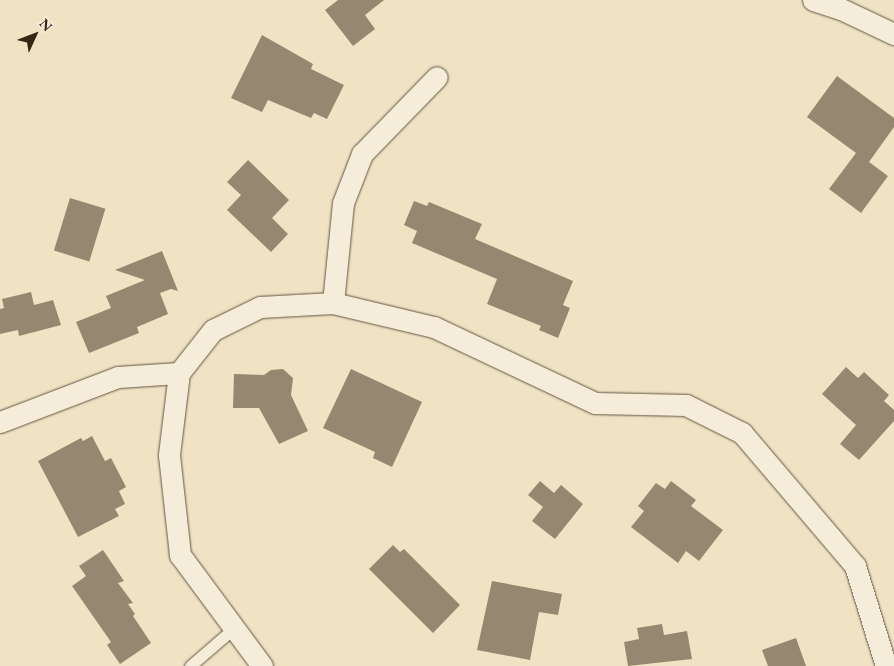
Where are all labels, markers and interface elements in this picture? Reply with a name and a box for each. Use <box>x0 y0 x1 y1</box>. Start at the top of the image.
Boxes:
north arrow <box>10 10 60 60</box>
text: N <box>36 14 56 35</box>

